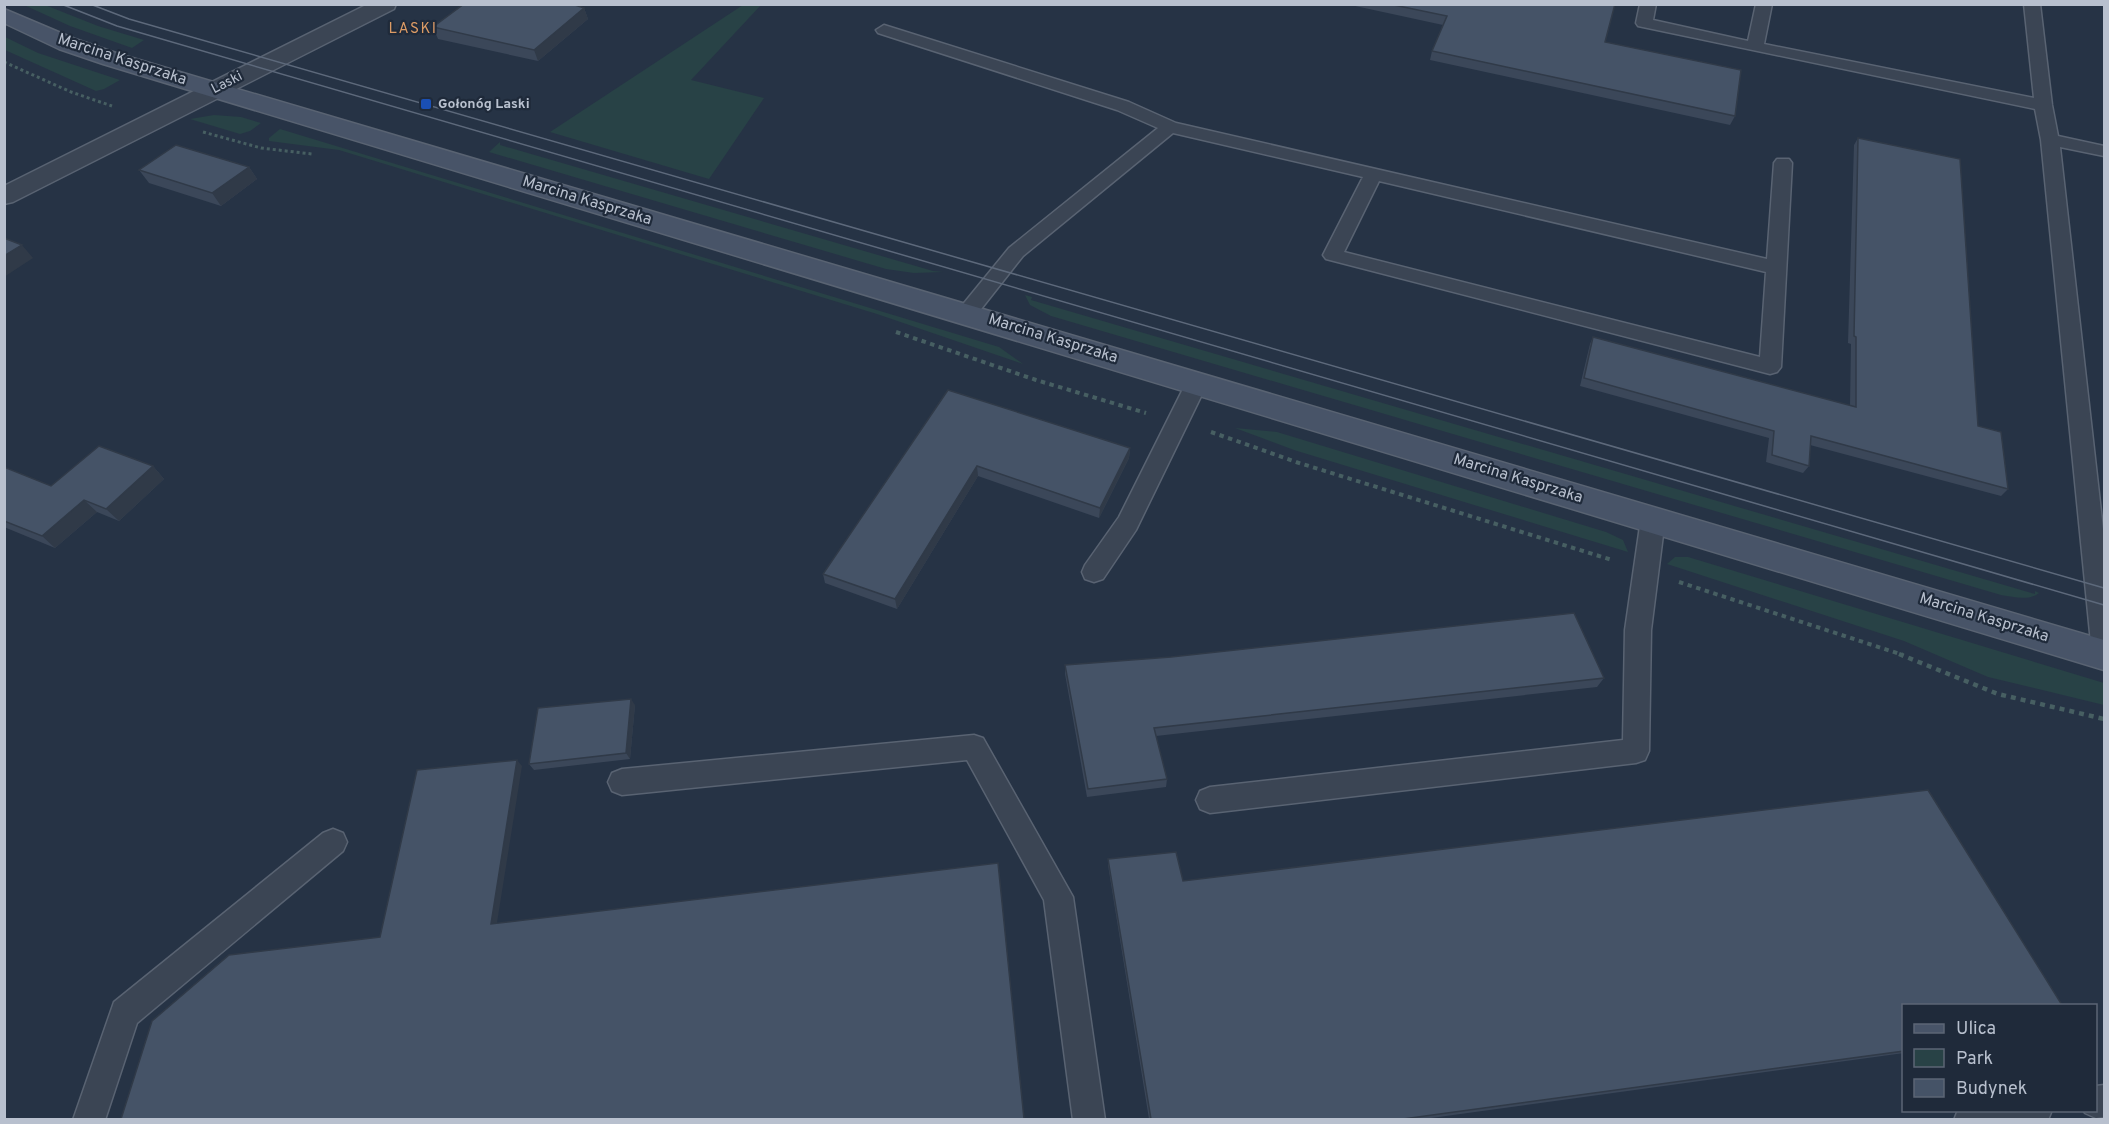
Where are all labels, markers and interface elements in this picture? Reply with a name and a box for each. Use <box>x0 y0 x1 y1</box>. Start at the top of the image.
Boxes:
district label: LASKI <box>388 20 438 39</box>
street label: Marcina Kasprzaka <box>55 30 189 90</box>
street label: Laski <box>209 68 245 98</box>
place label: Gołonóg Laski <box>438 96 530 113</box>
marker: Gołonóg Laski <box>419 97 433 111</box>
street label: Marcina Kasprzaka <box>520 172 654 230</box>
street label: Marcina Kasprzaka <box>986 310 1120 368</box>
street label: Marcina Kasprzaka <box>1451 450 1585 508</box>
street label: Marcina Kasprzaka <box>1917 589 2051 647</box>
legend <box>1902 1004 2097 1112</box>
text: Ulica <box>1956 1018 1996 1041</box>
text: Park <box>1956 1048 1993 1071</box>
text: Budynek <box>1956 1078 2027 1101</box>

